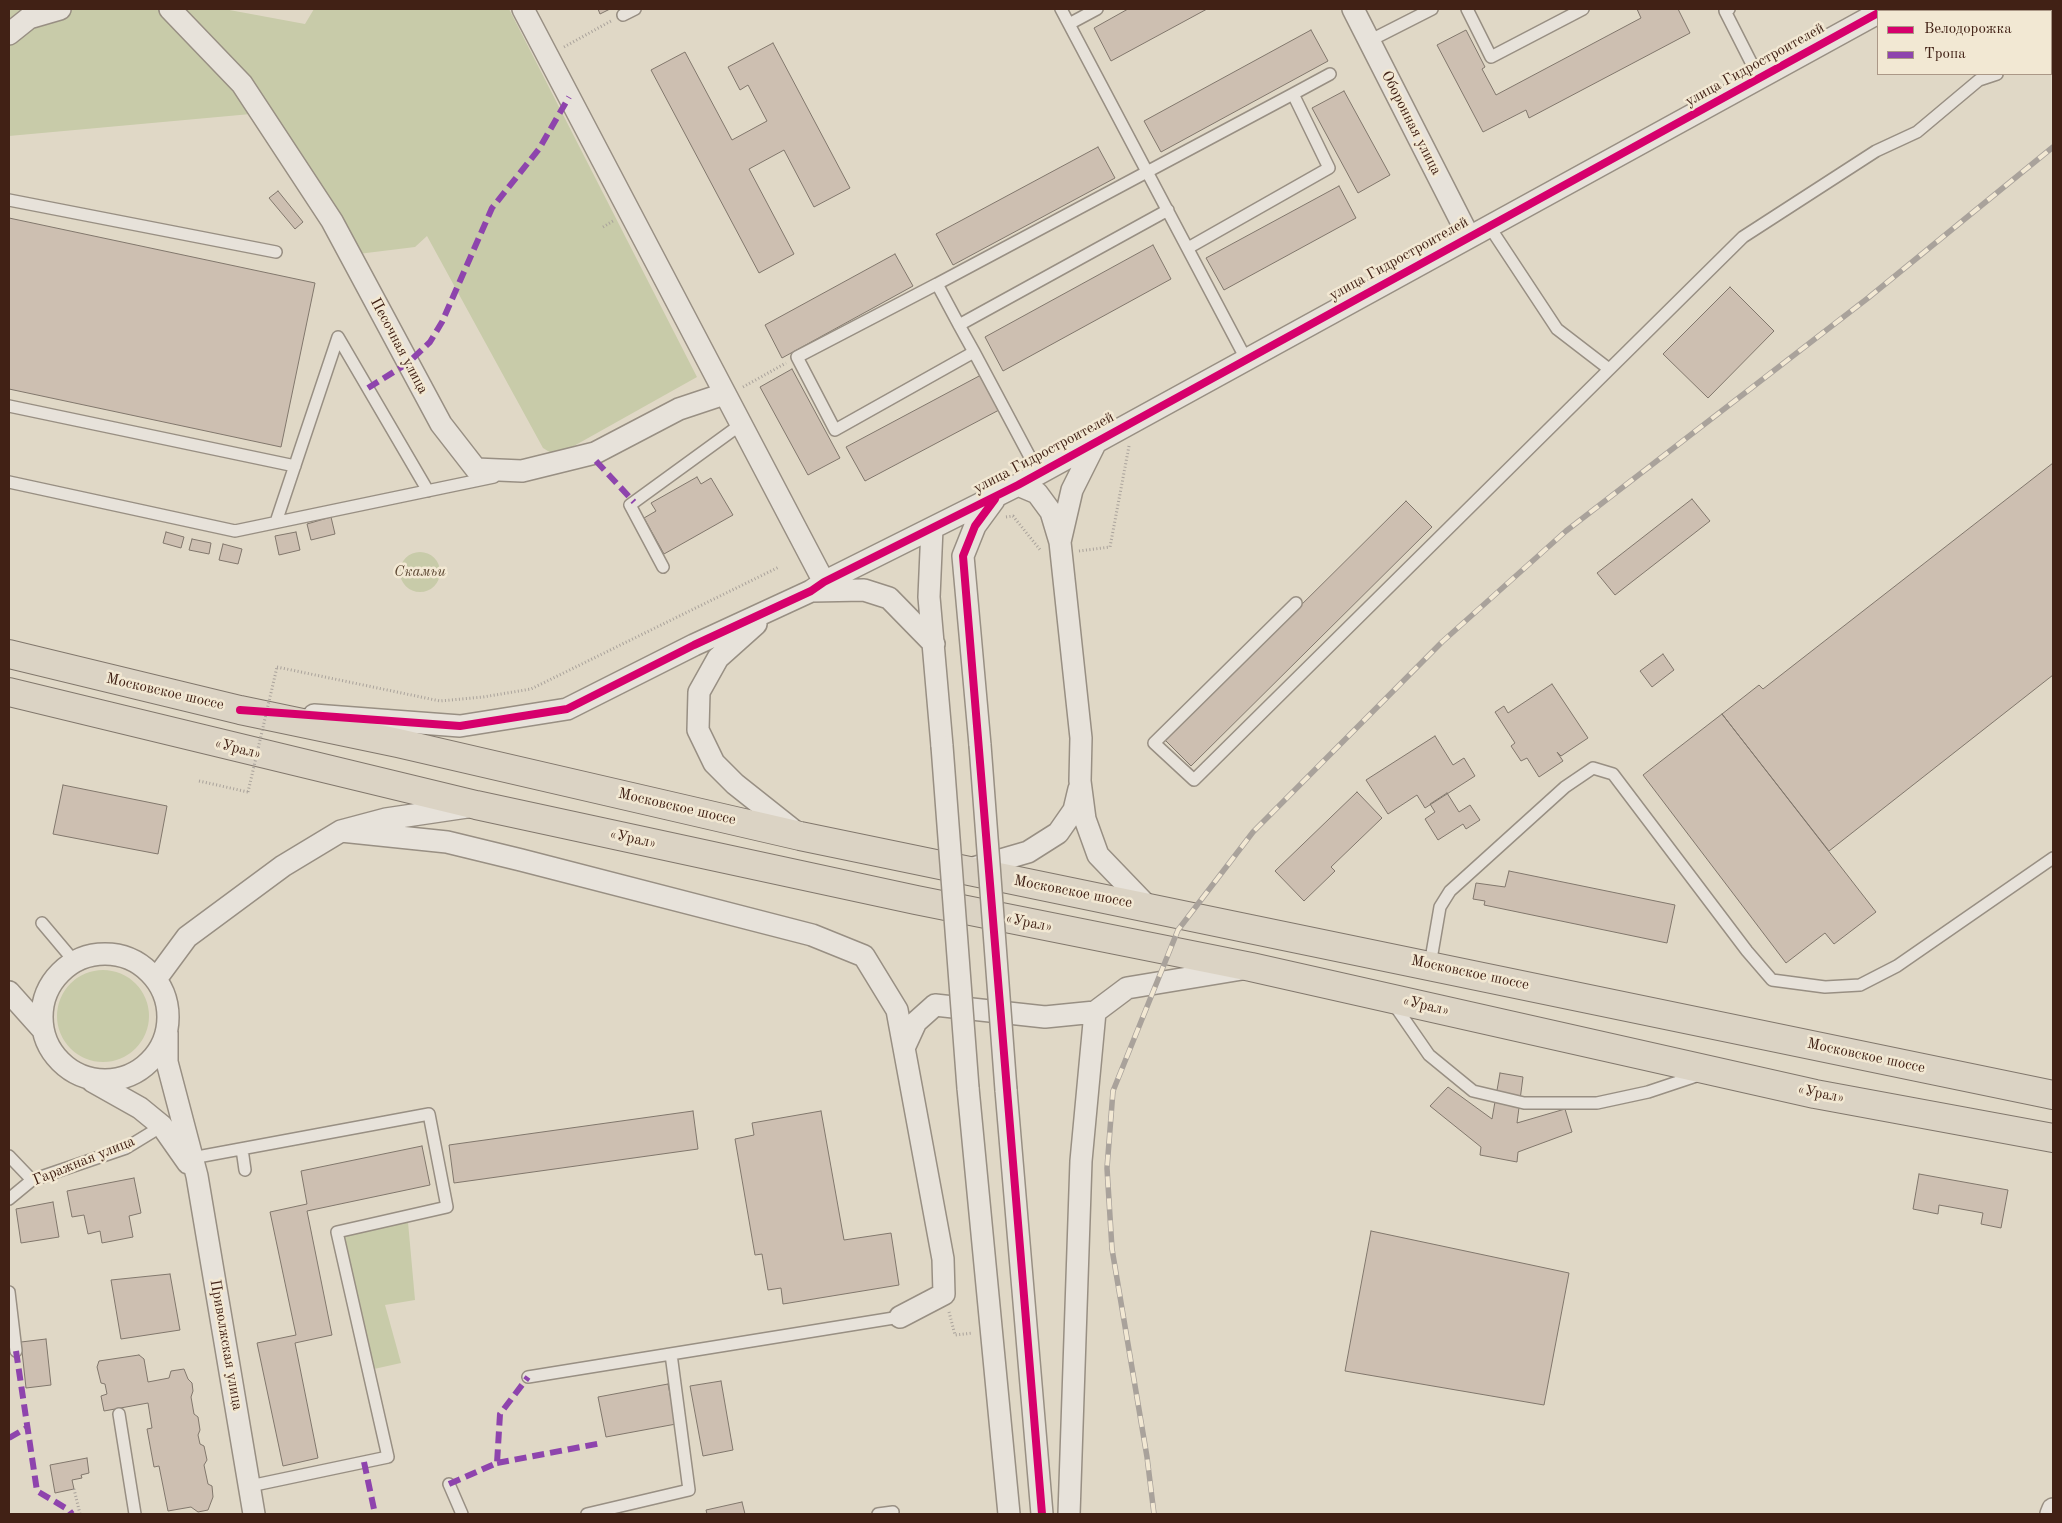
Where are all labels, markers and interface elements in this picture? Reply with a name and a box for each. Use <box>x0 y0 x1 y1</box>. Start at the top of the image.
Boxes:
legend <box>1877 10 2052 75</box>
street label: улица Гидростроителей <box>1682 19 1828 111</box>
text: Велодорожка <box>1924 22 2012 37</box>
text: Тропа <box>1924 47 1966 62</box>
street label: Оборонная улица <box>1377 68 1445 178</box>
street label: улица Гидростроителей <box>1326 213 1472 305</box>
street label: Песочная улица <box>366 295 432 397</box>
street label: улица Гидростроителей <box>971 408 1117 498</box>
park label: Скамьи <box>394 563 446 581</box>
street label: Московское шоссе <box>104 670 226 714</box>
street label: «Урал» <box>213 735 263 763</box>
street label: Московское шоссе <box>616 785 738 829</box>
street label: «Урал» <box>608 825 658 853</box>
street label: Московское шоссе <box>1012 872 1134 912</box>
street label: «Урал» <box>1004 910 1054 936</box>
street label: Московское шоссе <box>1409 952 1531 994</box>
street label: «Урал» <box>1401 992 1451 1020</box>
street label: Московское шоссе <box>1805 1035 1927 1077</box>
street label: «Урал» <box>1796 1081 1846 1107</box>
street label: Гаражная улица <box>30 1132 138 1190</box>
street label: Приволжская улица <box>206 1278 246 1412</box>

